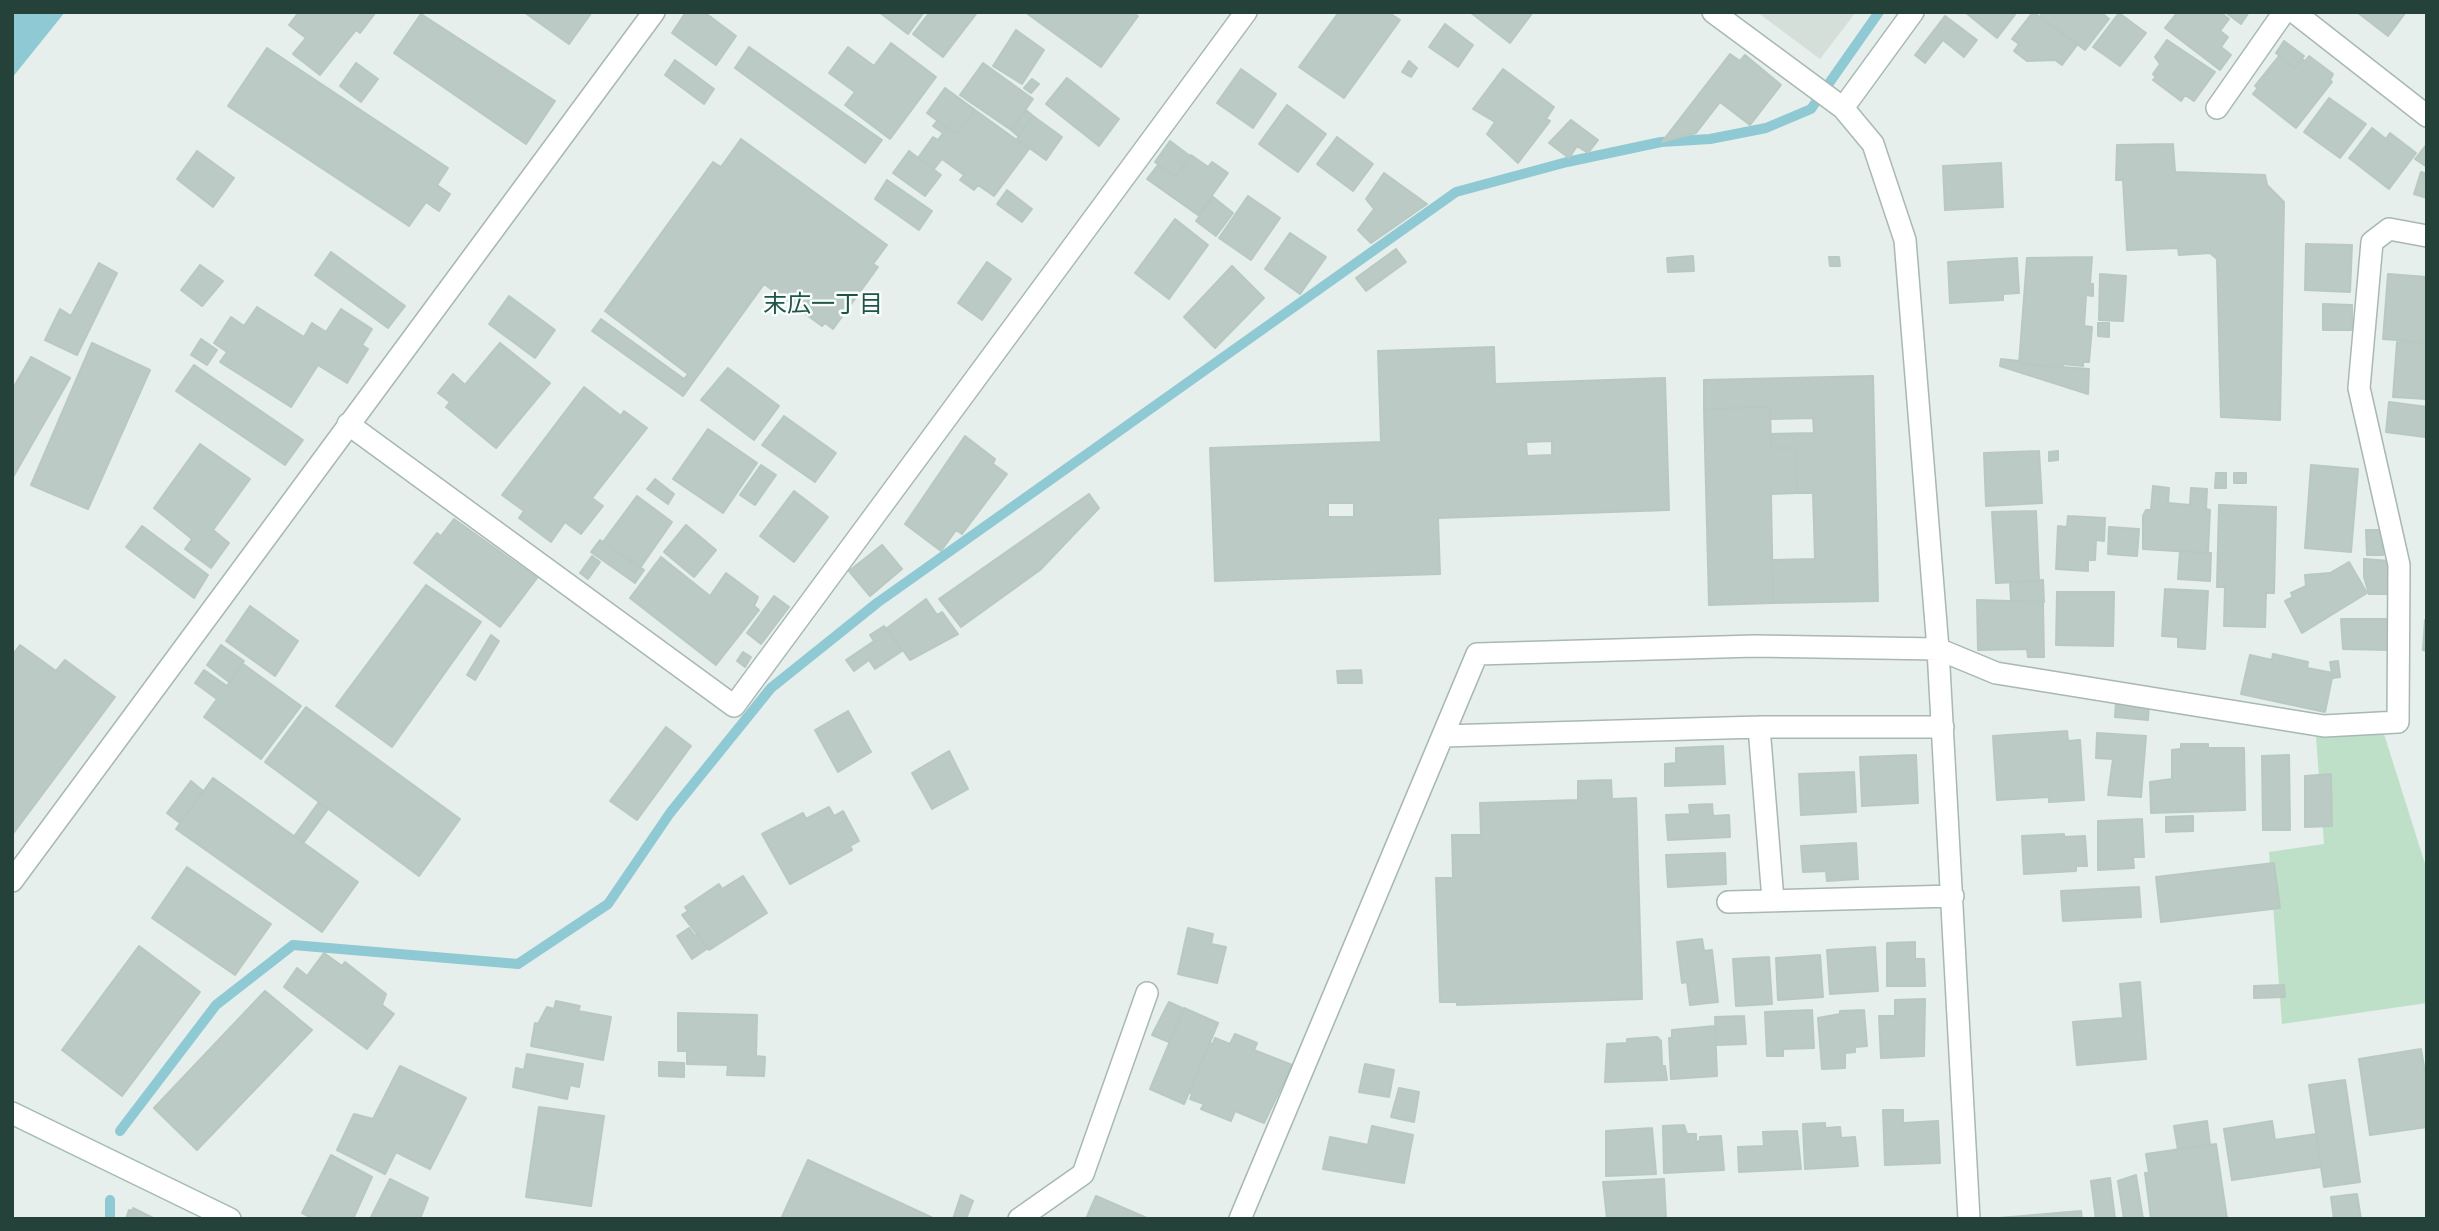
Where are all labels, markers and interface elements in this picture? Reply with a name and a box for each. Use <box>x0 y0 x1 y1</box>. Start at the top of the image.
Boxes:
district label: 末広一丁目 <box>763 292 883 320</box>

